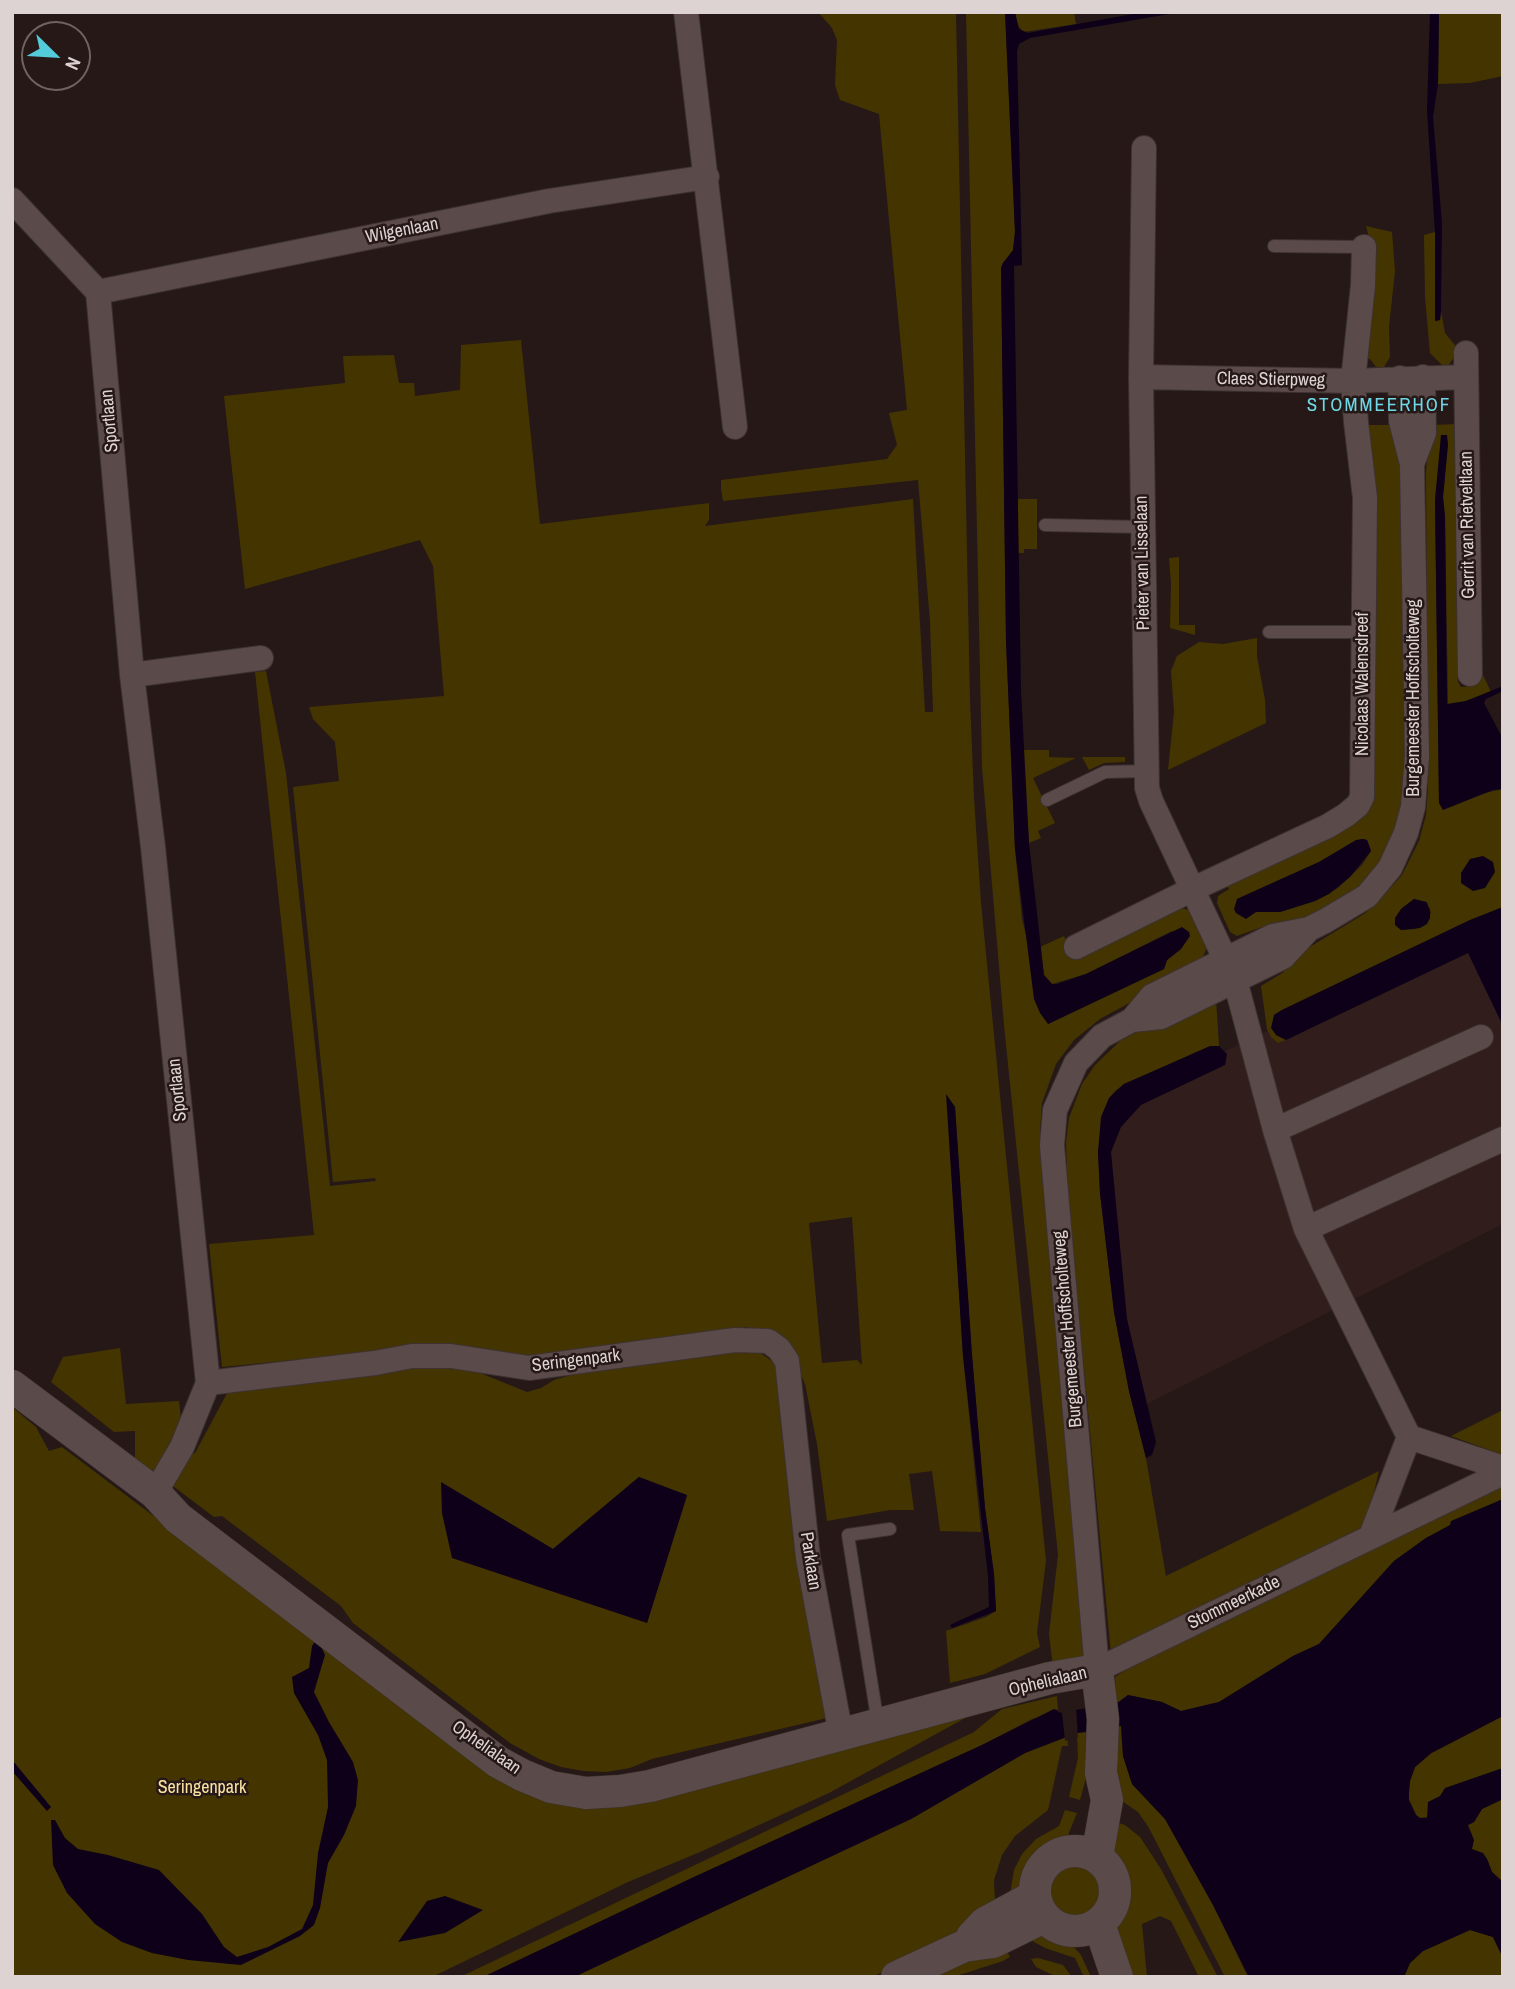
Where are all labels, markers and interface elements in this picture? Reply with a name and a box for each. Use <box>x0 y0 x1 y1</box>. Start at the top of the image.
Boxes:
north arrow <box>21 21 91 91</box>
text: N <box>59 53 88 74</box>
street label: Wilgenlaan <box>364 213 440 249</box>
street label: Claes Stierpweg <box>1217 368 1325 392</box>
street label: Sportlaan <box>96 389 124 453</box>
district label: STOMMEERHOF <box>1308 395 1450 417</box>
street label: Gerrit van Rietveltlaan <box>1456 451 1480 599</box>
street label: Pieter van Lisselaan <box>1131 496 1155 630</box>
street label: Burgemeester Hoffscholteweg <box>1403 599 1425 797</box>
street label: Nicolaas Walensdreef <box>1352 612 1374 756</box>
street label: Sportlaan <box>164 1057 192 1123</box>
street label: Burgemeester Hoffscholteweg <box>1049 1230 1087 1428</box>
street label: Seringenpark <box>531 1345 621 1377</box>
street label: Parklaan <box>795 1531 825 1591</box>
street label: Stommeerkade <box>1184 1571 1284 1635</box>
street label: Ophelialaan <box>1007 1663 1089 1701</box>
street label: Ophelialaan <box>447 1716 525 1780</box>
park label: Seringenpark <box>158 1777 246 1799</box>

